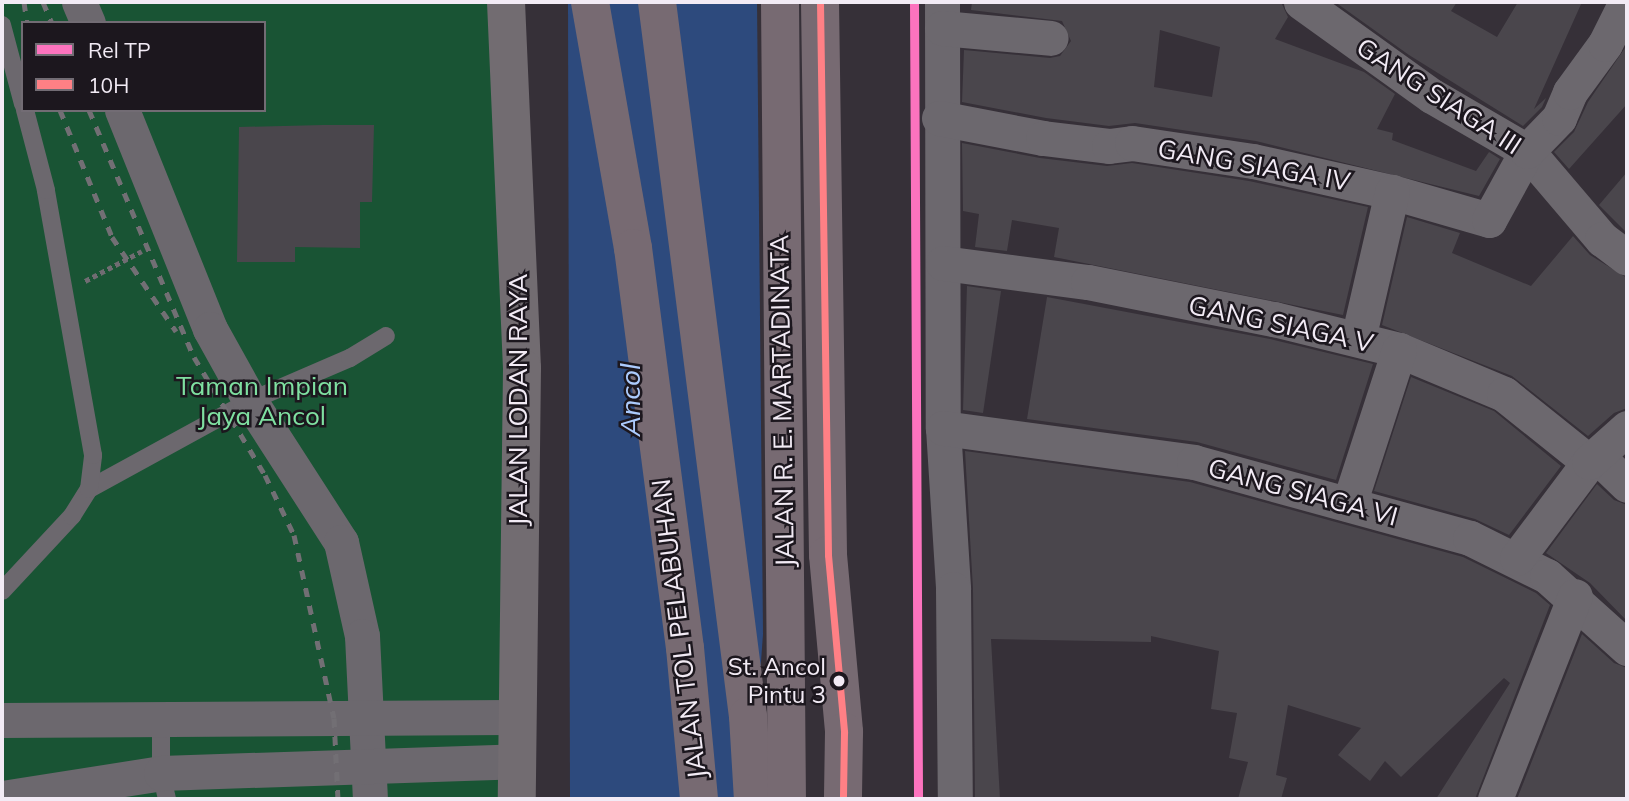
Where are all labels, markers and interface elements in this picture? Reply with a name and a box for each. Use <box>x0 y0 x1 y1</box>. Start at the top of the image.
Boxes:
legend <box>21 21 266 112</box>
street label: GANG SIAGA III <box>1351 31 1527 161</box>
text: Rel TP <box>88 37 151 63</box>
text: 10H <box>88 72 129 98</box>
street label: GANG SIAGA IV <box>1155 133 1353 197</box>
street label: JALAN R. E. MARTADINATA <box>763 234 801 568</box>
street label: JALAN LODAN RAYA <box>502 274 534 526</box>
street label: GANG SIAGA V <box>1186 289 1376 359</box>
water label: Ancol <box>613 363 647 437</box>
park label: Taman Impian Jaya Ancol <box>176 370 348 432</box>
street label: GANG SIAGA VI <box>1205 452 1401 532</box>
street label: JALAN TOL PELABUHAN <box>645 477 713 781</box>
place label: St. Ancol Pintu 3 <box>728 653 826 709</box>
marker: St. Ancol Pintu 3 <box>832 674 846 688</box>

